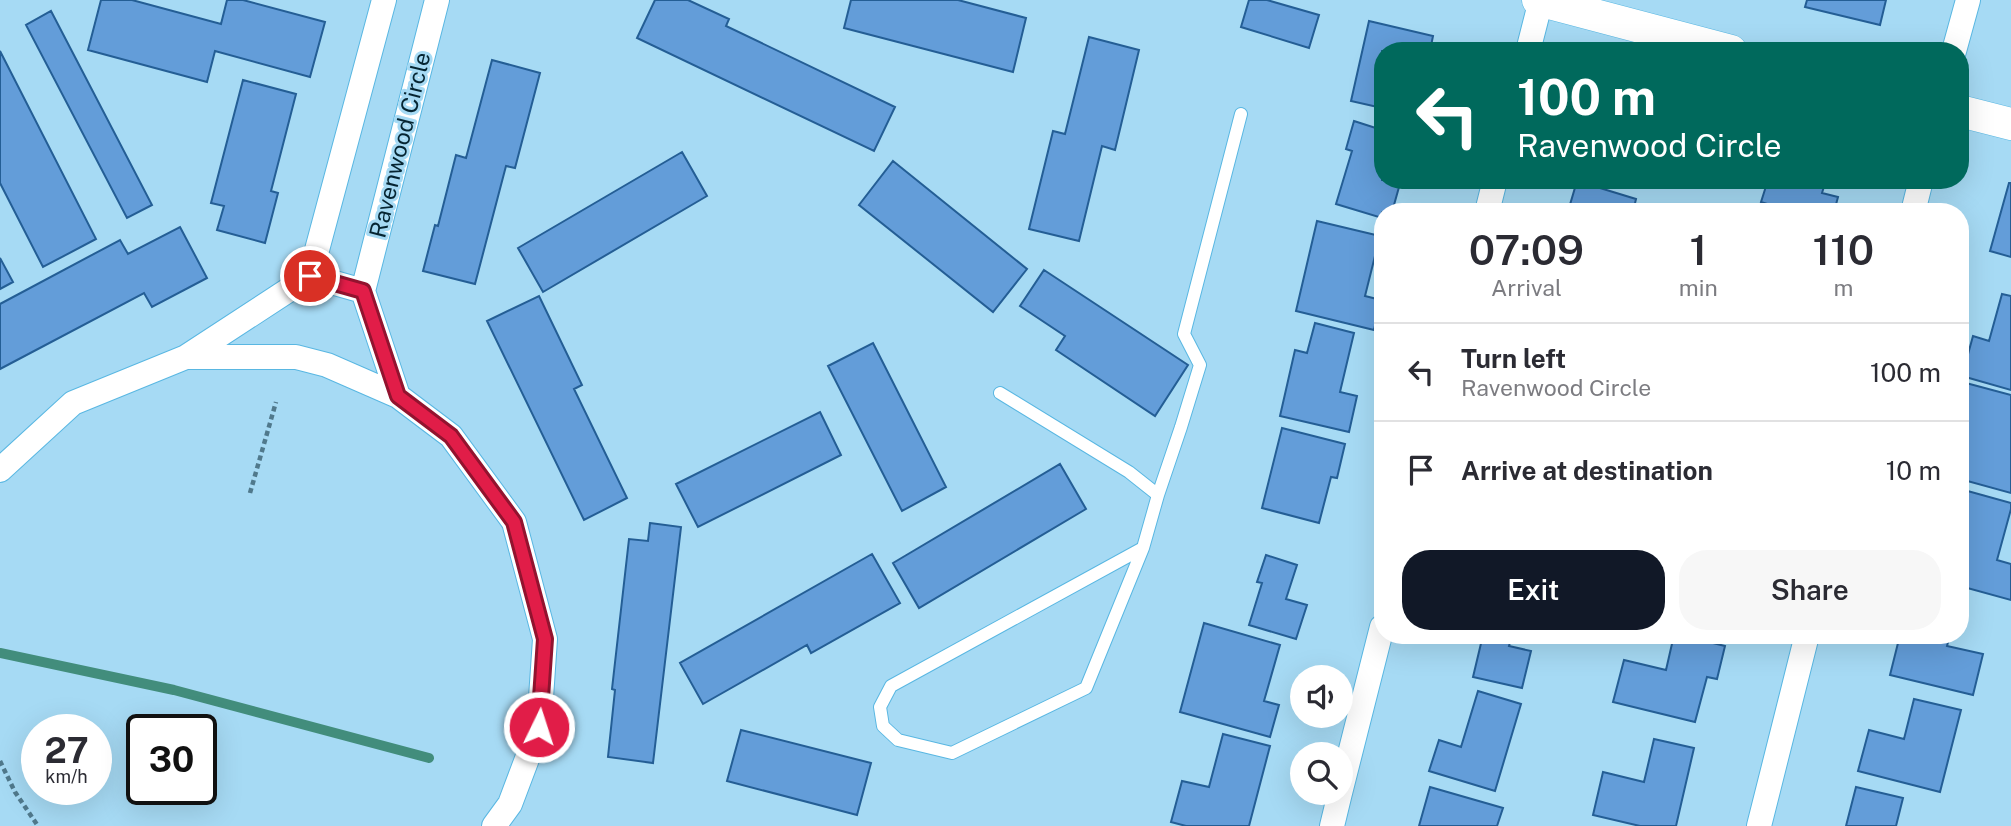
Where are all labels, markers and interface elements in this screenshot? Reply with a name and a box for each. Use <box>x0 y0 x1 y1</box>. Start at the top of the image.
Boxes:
street label: Ravenwood Circle <box>363 49 436 240</box>
text: 100 m <box>1517 68 1656 126</box>
icon: left <box>1402 70 1493 161</box>
text: Ravenwood Circle <box>1517 127 1782 164</box>
text: 07:09 <box>1469 225 1584 274</box>
text: 1 <box>1690 225 1707 274</box>
text: 110 <box>1813 225 1874 274</box>
pin <box>280 246 340 306</box>
icon: arrive <box>291 257 329 295</box>
text: Arrival <box>1491 274 1562 301</box>
text: min <box>1679 274 1718 301</box>
text: m <box>1833 274 1853 301</box>
text: Turn left <box>1461 343 1566 374</box>
icon: left <box>1402 353 1440 391</box>
text: 100 m <box>1870 357 1941 388</box>
text: Ravenwood Circle <box>1461 374 1651 401</box>
icon: arrive <box>1402 451 1440 489</box>
text: Arrive at destination <box>1461 455 1713 486</box>
text: 10 m <box>1886 455 1941 486</box>
button: Exit <box>1402 550 1665 630</box>
button: Share <box>1679 550 1941 630</box>
map controls <box>1290 665 1353 805</box>
button: sound <box>1290 665 1353 728</box>
position arrow <box>502 690 576 764</box>
speed limit sign: 30 <box>126 714 217 805</box>
text: 27 <box>44 730 89 771</box>
button: search <box>1290 742 1353 805</box>
text: km/h <box>45 766 88 787</box>

